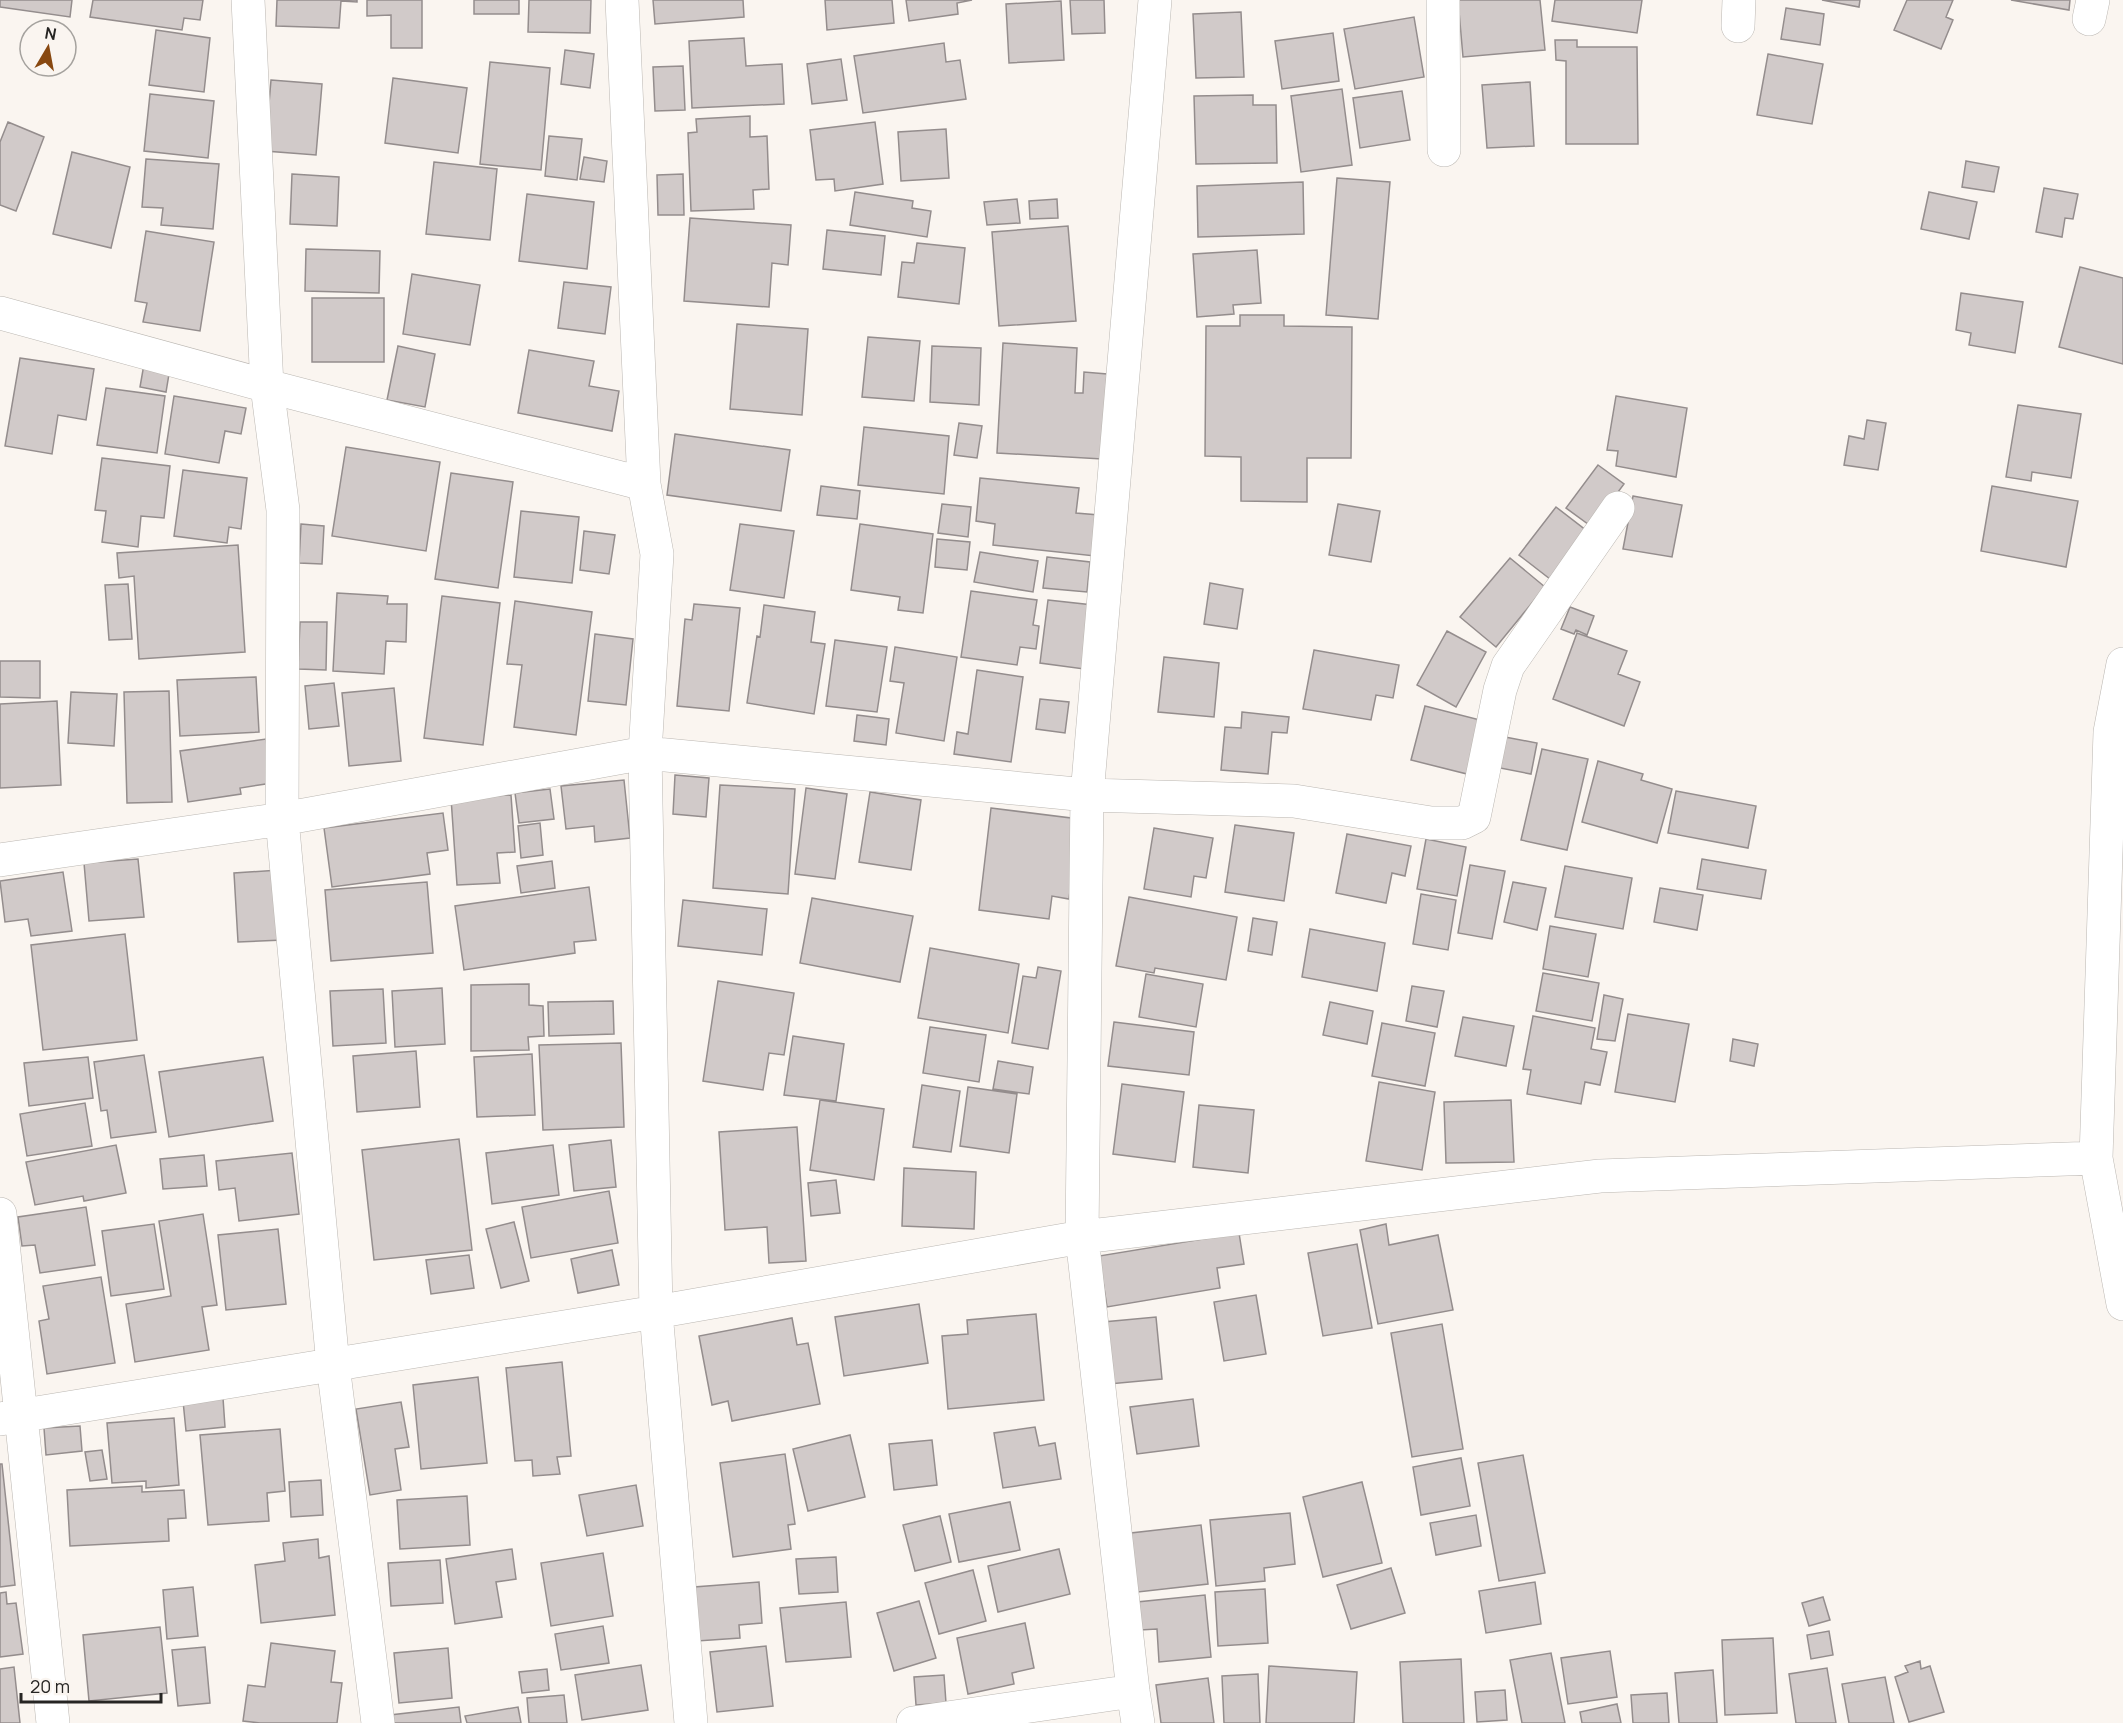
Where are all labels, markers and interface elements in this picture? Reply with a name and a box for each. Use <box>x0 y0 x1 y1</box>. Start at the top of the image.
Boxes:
north arrow <box>18 18 78 78</box>
text: N <box>43 21 58 45</box>
scale bar <box>21 1666 160 1704</box>
text: 20 m <box>30 1674 70 1698</box>

